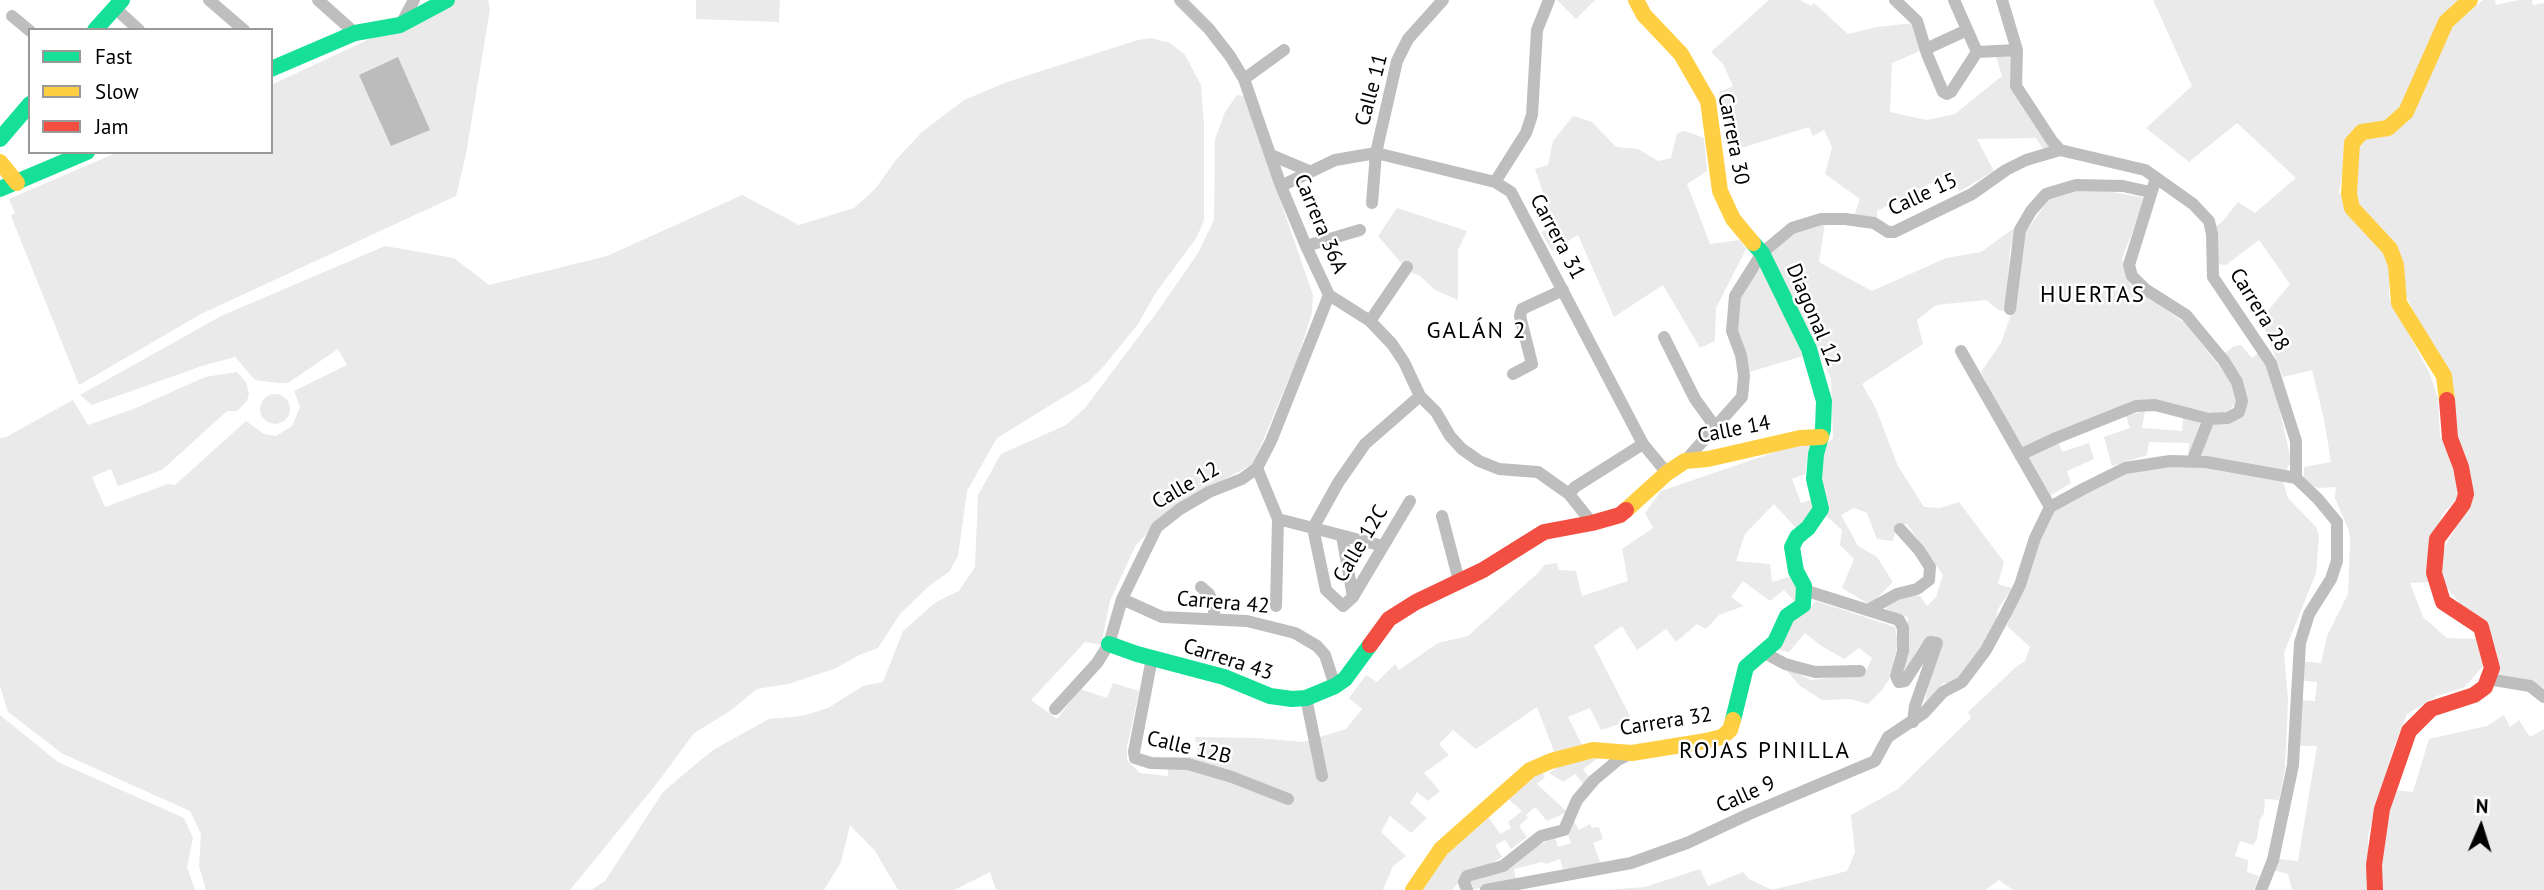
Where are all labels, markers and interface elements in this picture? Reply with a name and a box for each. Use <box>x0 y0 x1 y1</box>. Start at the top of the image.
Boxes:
legend <box>28 28 273 154</box>
text: Fast <box>95 43 132 70</box>
street label: Calle 11 <box>1350 51 1394 129</box>
text: Slow <box>95 78 139 105</box>
street label: Carrera 30 <box>1712 91 1754 187</box>
text: Jam <box>95 113 129 140</box>
street label: Calle 15 <box>1884 168 1962 222</box>
street label: Carrera 36A <box>1288 171 1352 277</box>
street label: Carrera 31 <box>1524 190 1590 284</box>
street label: Diagonal 12 <box>1780 260 1846 370</box>
street label: Carrera 28 <box>2224 264 2294 356</box>
district label: HUERTAS <box>2041 281 2145 309</box>
district label: GALÁN 2 <box>1427 317 1527 345</box>
street label: Calle 14 <box>1696 411 1772 449</box>
street label: Calle 12 <box>1148 457 1224 515</box>
street label: Calle 12C <box>1328 501 1394 587</box>
street label: Carrera 42 <box>1176 586 1270 620</box>
street label: Carrera 43 <box>1180 634 1276 686</box>
street label: Carrera 32 <box>1618 702 1714 742</box>
street label: Calle 12B <box>1144 726 1234 770</box>
district label: ROJAS PINILLA <box>1681 737 1849 765</box>
street label: Calle 9 <box>1713 771 1779 819</box>
north arrow <box>2446 792 2516 862</box>
text: N <box>2475 794 2489 818</box>

